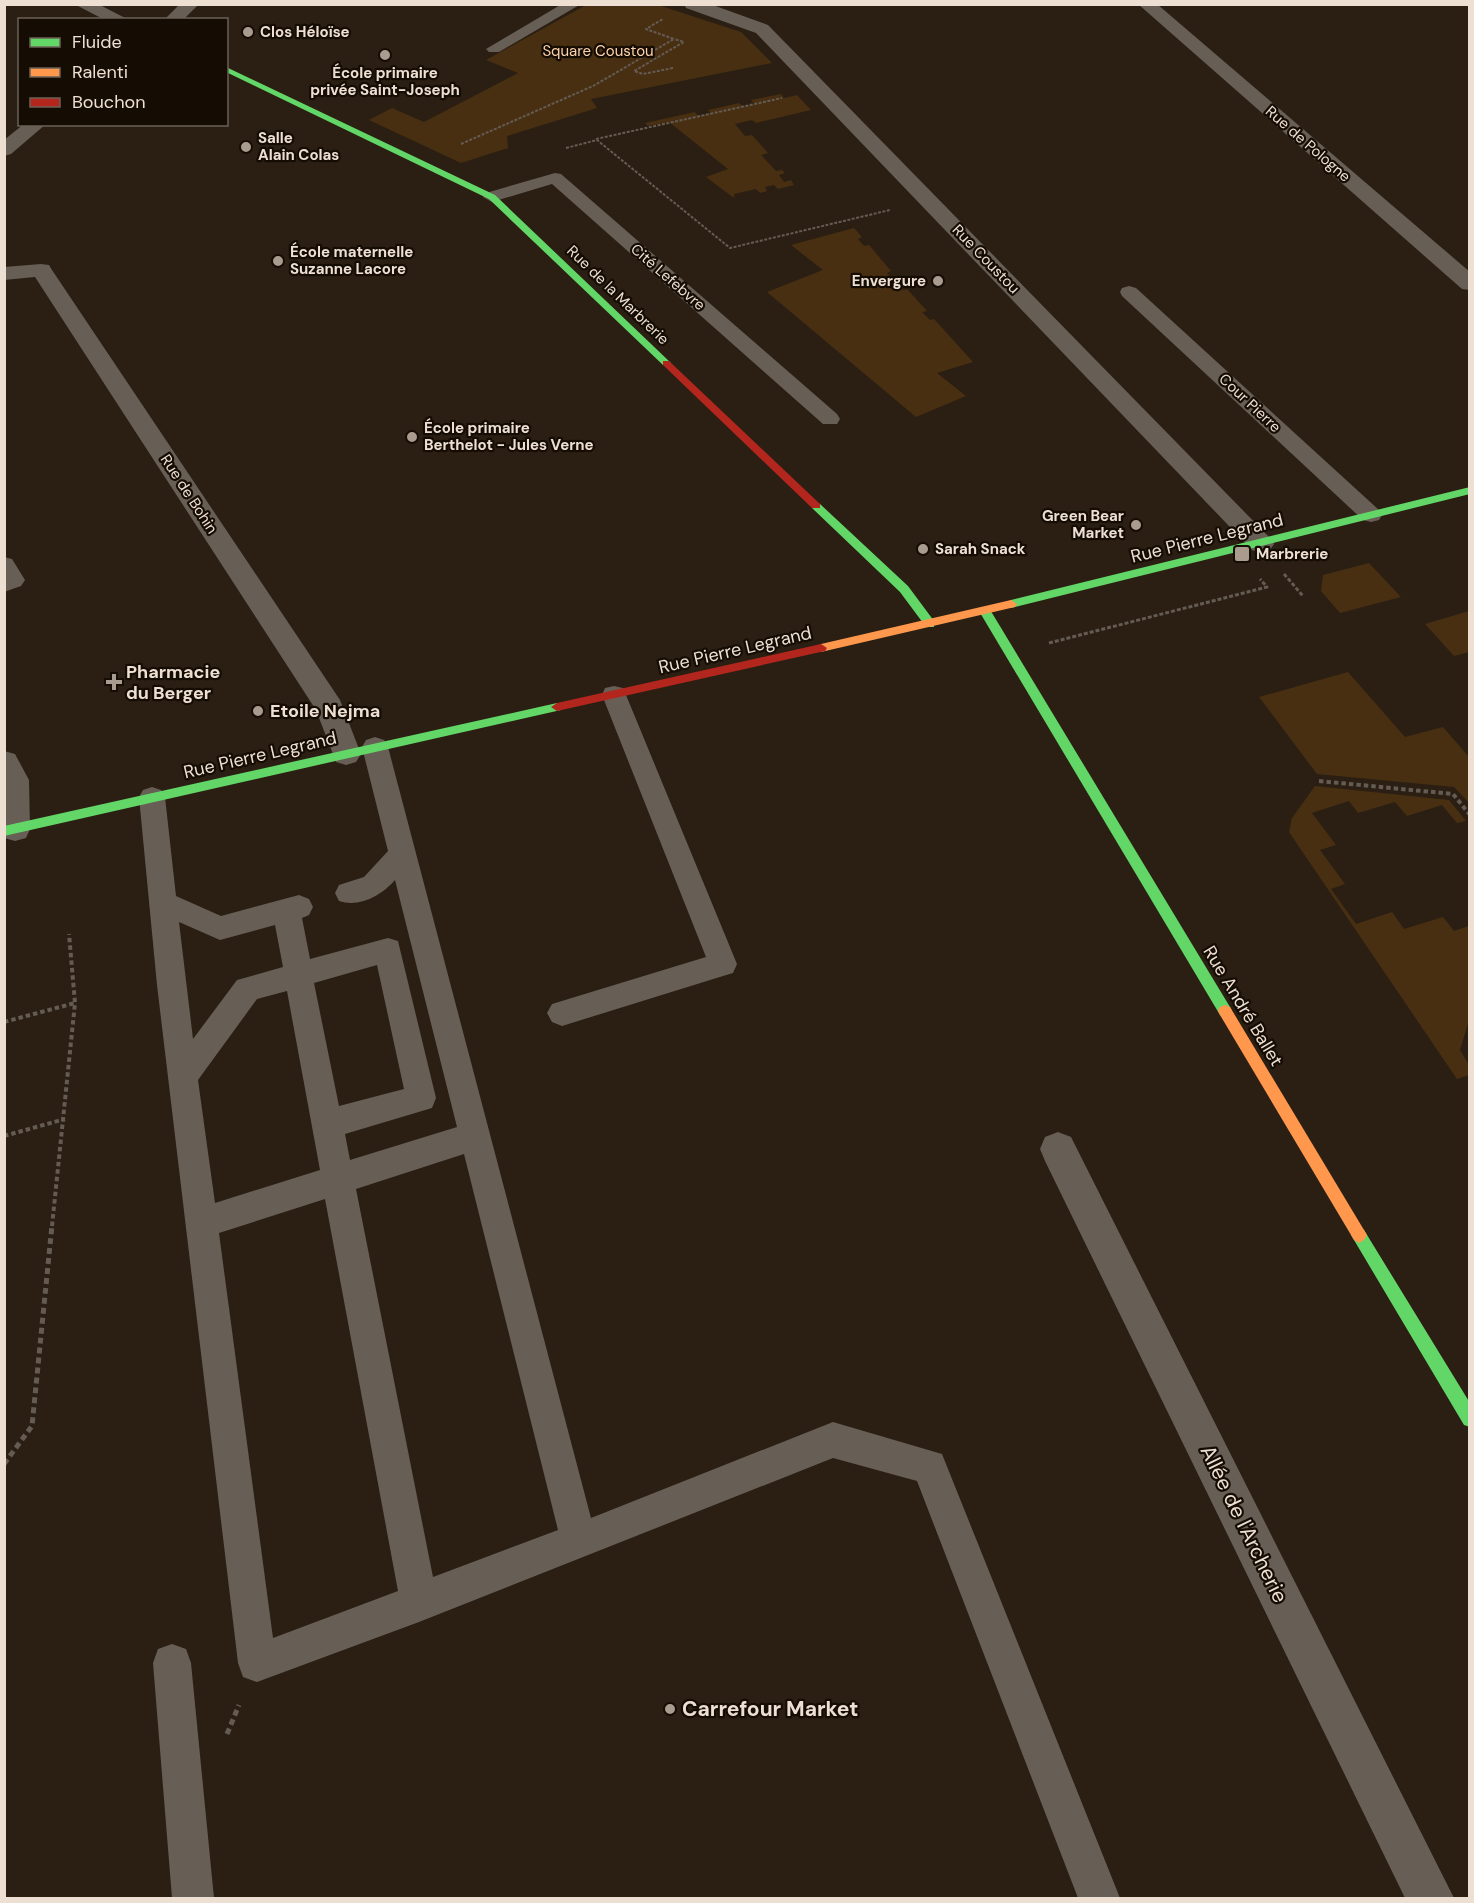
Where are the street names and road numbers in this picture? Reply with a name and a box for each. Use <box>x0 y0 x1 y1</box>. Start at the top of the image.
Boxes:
street label: Rue de Pologne <box>1261 102 1355 186</box>
street label: Rue Coustou <box>948 220 1024 298</box>
street label: Cité Lefebvre <box>626 239 710 315</box>
street label: Rue de la Marbrerie <box>563 241 673 349</box>
street label: Cour Pierre <box>1215 369 1285 437</box>
street label: Rue de Bohin <box>156 451 222 537</box>
street label: Rue Pierre Legrand <box>1128 507 1286 569</box>
street label: Rue Pierre Legrand <box>656 621 814 679</box>
street label: Rue Pierre Legrand <box>181 726 339 784</box>
street label: Rue André Ballet <box>1198 941 1288 1071</box>
street label: Allée de l'Archerie <box>1194 1440 1294 1608</box>

